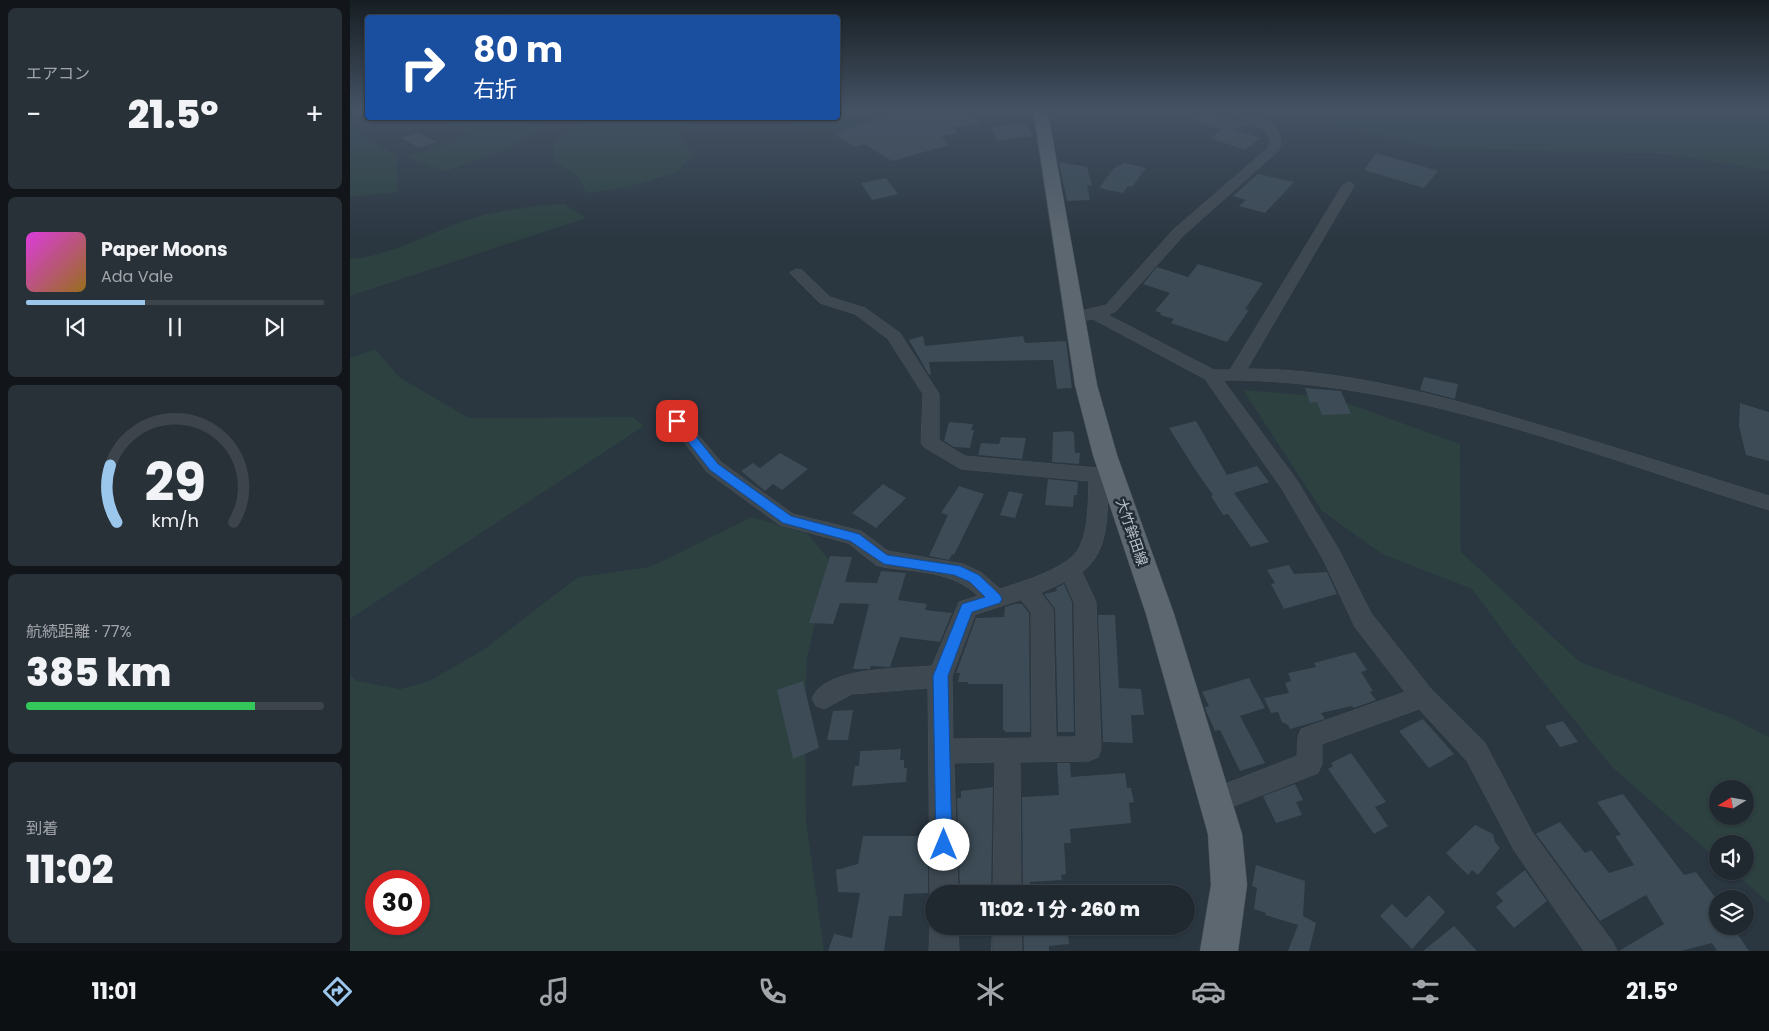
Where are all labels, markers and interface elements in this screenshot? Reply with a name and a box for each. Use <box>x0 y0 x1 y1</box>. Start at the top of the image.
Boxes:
text: 80 m <box>473 25 563 74</box>
icon: right <box>390 35 455 100</box>
text: エアコン <box>26 62 90 85</box>
text: 右折 <box>473 74 517 105</box>
text: 21.5° <box>128 88 219 141</box>
text: − <box>26 95 41 134</box>
text: + <box>305 95 324 134</box>
text: Paper Moons <box>101 236 228 263</box>
text: Ada Vale <box>101 265 173 288</box>
icon: previous <box>62 313 90 341</box>
icon: pause <box>161 313 189 341</box>
icon: next <box>260 313 288 341</box>
pin <box>656 400 698 442</box>
icon: arrive <box>663 407 691 435</box>
text: 29 <box>144 446 206 519</box>
street label: 大竹鉾田線 <box>1111 496 1153 568</box>
text: km/h <box>151 508 199 533</box>
text: 航続距離 · 77% <box>26 620 132 643</box>
text: 385 km <box>26 646 171 699</box>
north arrow <box>1709 780 1754 825</box>
map controls <box>1709 780 1754 935</box>
text: 到着 <box>26 817 58 840</box>
position arrow <box>917 818 969 870</box>
button: sound <box>1709 835 1754 880</box>
text: 11:02 <box>26 843 113 896</box>
speed limit sign: 30 <box>365 870 430 935</box>
button: layers <box>1709 890 1754 935</box>
text: 11:02 · 1 分 · 260 m <box>980 896 1140 923</box>
icon: directions <box>320 974 355 1009</box>
icon: music <box>537 974 572 1009</box>
icon: phone <box>755 974 790 1009</box>
icon: climate <box>973 974 1008 1009</box>
icon: car <box>1191 974 1226 1009</box>
icon: filters <box>1408 974 1443 1009</box>
text: 11:01 <box>91 976 137 1007</box>
text: 21.5° <box>1626 976 1678 1007</box>

